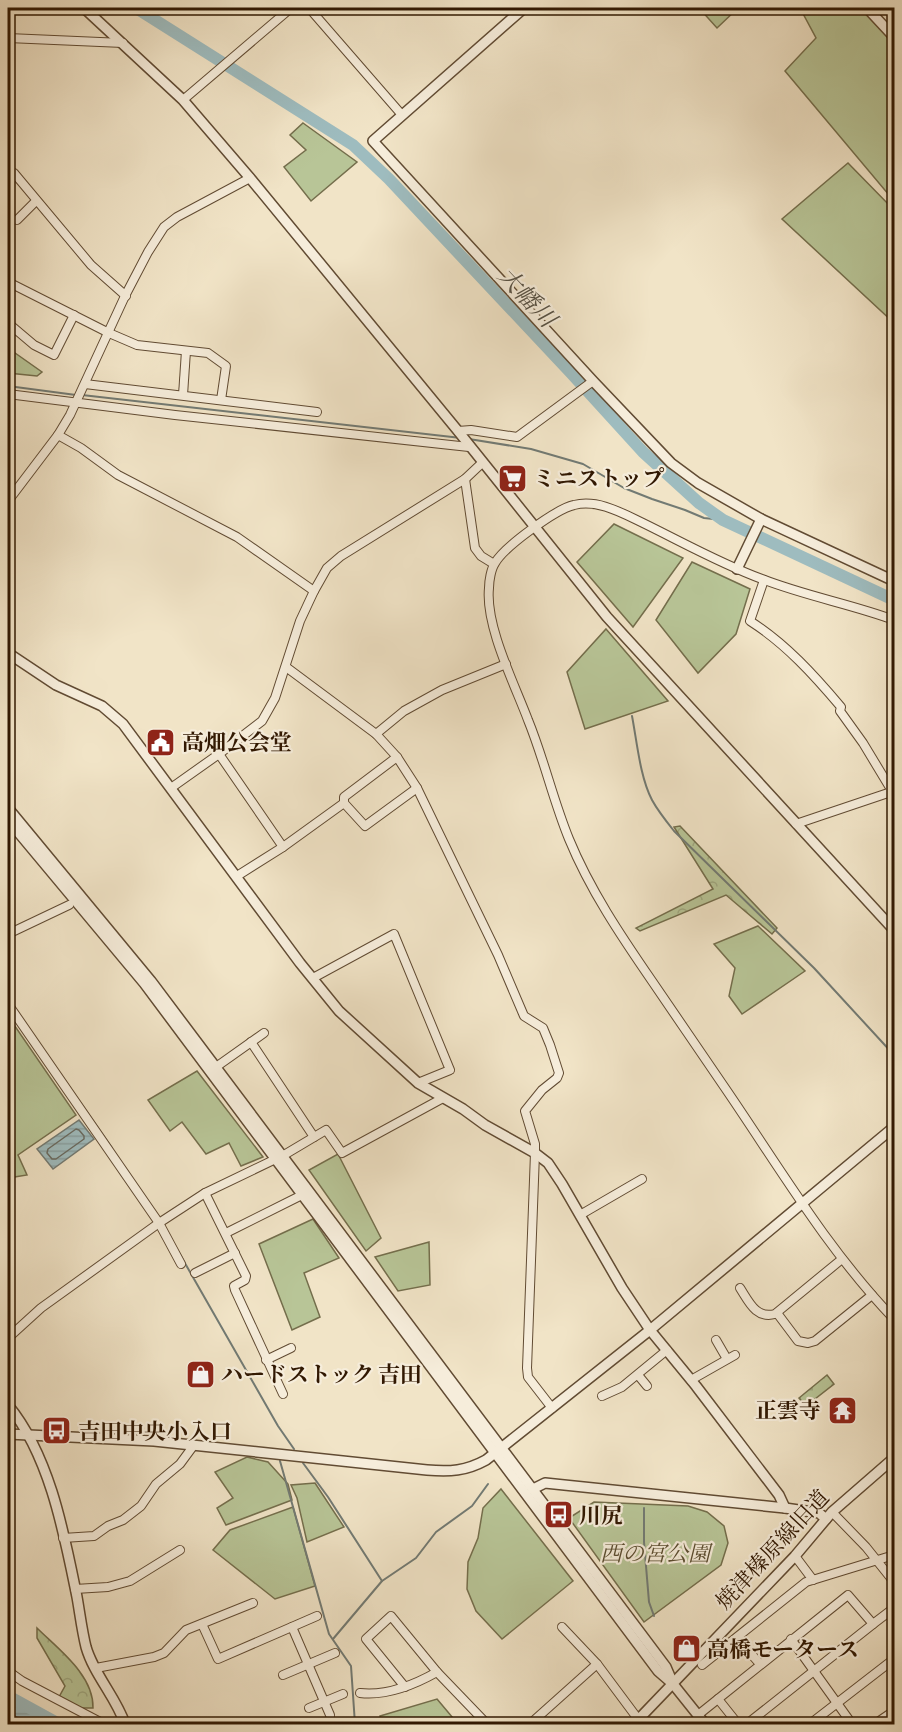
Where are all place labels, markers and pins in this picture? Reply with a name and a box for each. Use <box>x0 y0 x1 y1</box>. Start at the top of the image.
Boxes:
supermarket icon: ミニストップ <box>496 462 528 494</box>
place label: ミニストップ <box>533 466 664 493</box>
public building icon: 高畑公会堂 <box>145 726 177 758</box>
place label: 高畑公会堂 <box>182 730 292 757</box>
shop icon: ハードストック 吉田 <box>184 1358 216 1390</box>
place label: ハードストック 吉田 <box>221 1362 422 1389</box>
temple icon: 正雲寺 <box>826 1394 858 1426</box>
place label: 正雲寺 <box>755 1398 821 1425</box>
bus stop icon: 吉田中央小入口 <box>41 1415 73 1447</box>
place label: 吉田中央小入口 <box>78 1419 232 1446</box>
bus stop icon: 川尻 <box>542 1499 574 1531</box>
place label: 川尻 <box>579 1503 623 1530</box>
shop icon: 高橋モータース <box>670 1633 702 1665</box>
place label: 高橋モータース <box>707 1637 859 1664</box>

